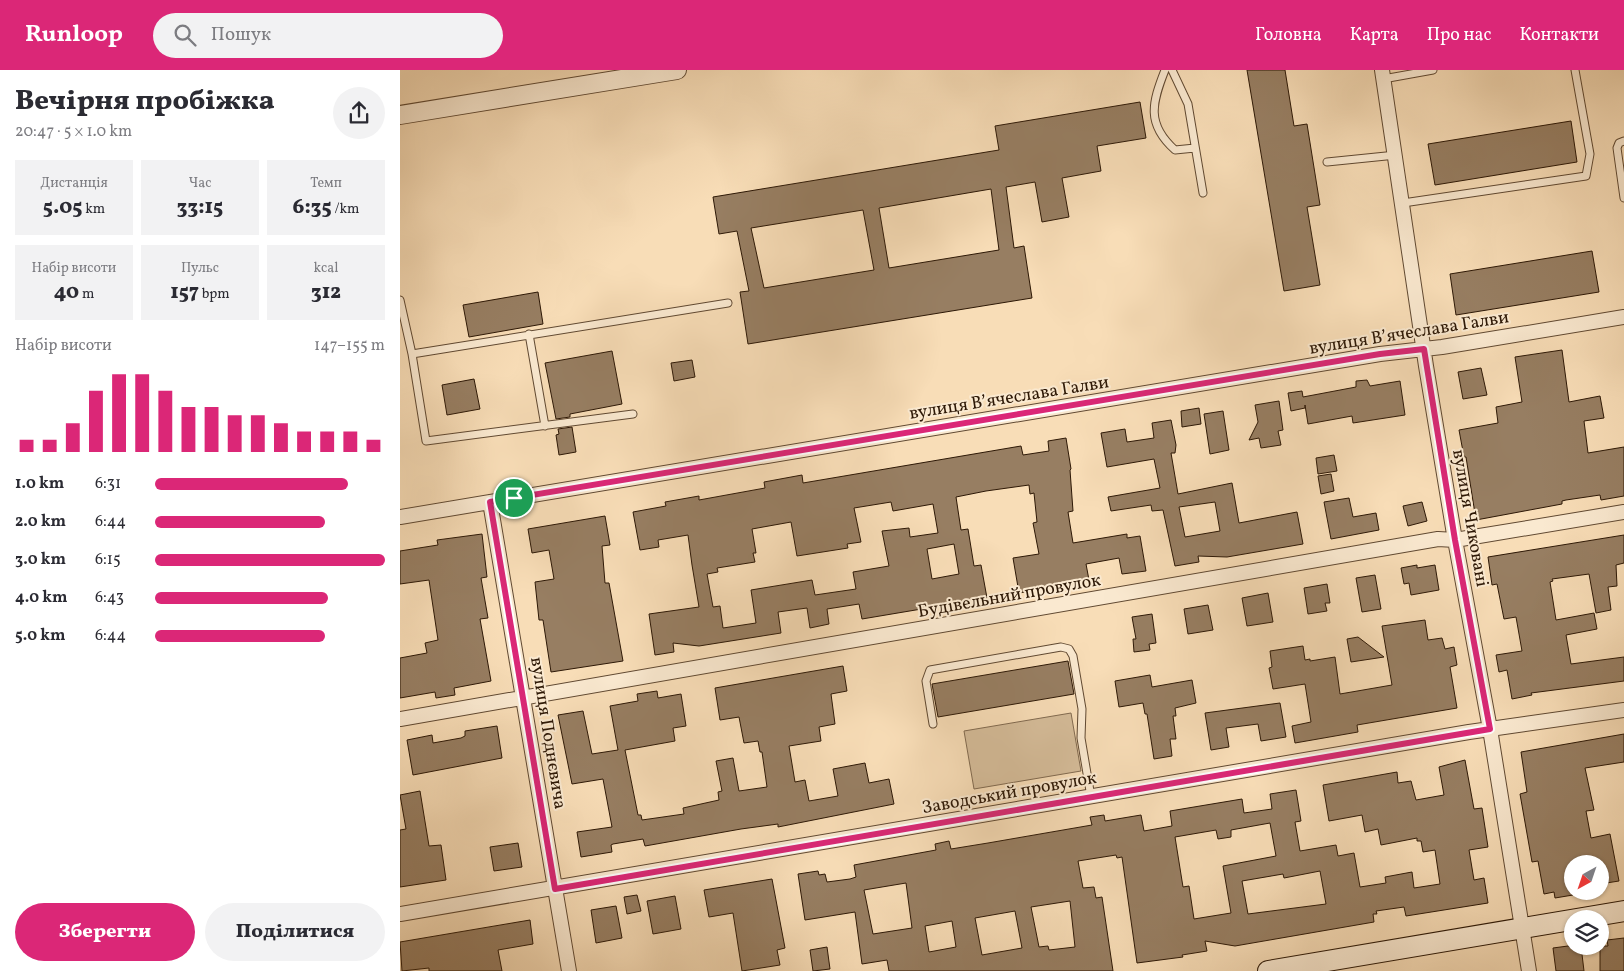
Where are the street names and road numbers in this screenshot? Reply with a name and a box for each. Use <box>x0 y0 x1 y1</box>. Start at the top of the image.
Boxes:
street label: вулиця Вʼячеслава Галви <box>1308 305 1511 362</box>
street label: вулиця Вʼячеслава Галви <box>908 370 1111 427</box>
street label: вулиця Чиковані <box>1445 447 1494 589</box>
street label: Будівельний провулок <box>916 568 1103 625</box>
street label: вулиця Поднєвича <box>523 655 572 811</box>
street label: Заводський провулок <box>920 766 1099 821</box>

